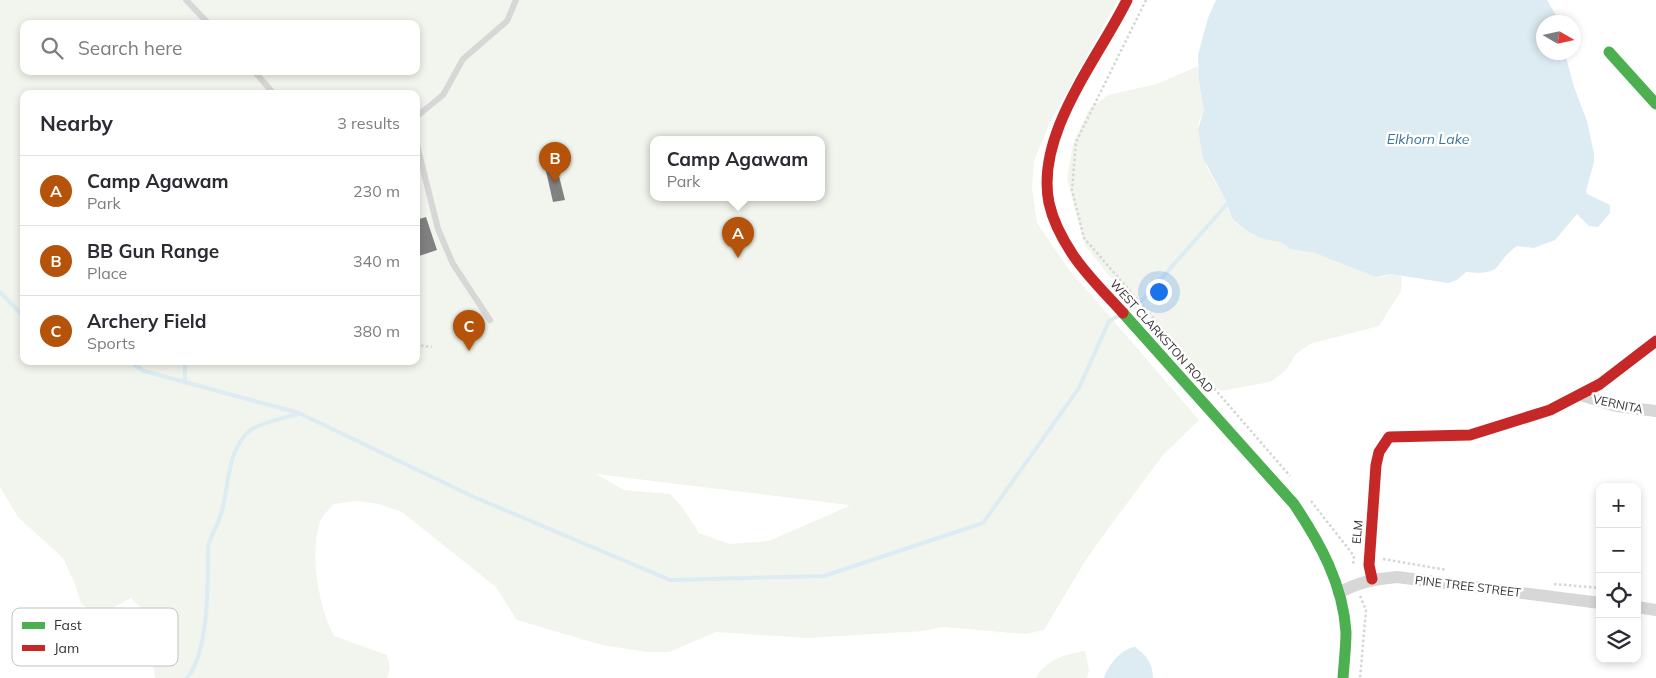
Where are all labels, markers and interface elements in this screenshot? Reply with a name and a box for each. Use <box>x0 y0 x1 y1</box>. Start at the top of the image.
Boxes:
north arrow <box>1536 15 1581 60</box>
search box <box>20 20 420 75</box>
icon: search <box>38 34 66 62</box>
text: Search here <box>78 36 182 60</box>
text: Nearby <box>40 110 113 136</box>
text: 3 results <box>337 113 400 133</box>
water label: Elkhorn Lake <box>1387 130 1470 148</box>
popup <box>650 136 825 201</box>
pin: B <box>539 142 571 183</box>
text: Camp Agawam <box>667 147 808 171</box>
text: Camp Agawam <box>87 169 229 193</box>
text: Park <box>667 171 700 191</box>
text: A <box>50 181 62 201</box>
text: 230 m <box>353 181 400 201</box>
text: Park <box>87 193 121 213</box>
pin: A <box>722 217 754 258</box>
text: BB Gun Range <box>87 239 219 263</box>
text: B <box>50 251 62 271</box>
text: 340 m <box>353 251 400 271</box>
text: Place <box>87 263 127 283</box>
street label: WEST CLARKSTON ROAD <box>1107 276 1217 396</box>
your location <box>1146 279 1172 305</box>
text: Archery Field <box>87 309 207 333</box>
pin: C <box>453 310 485 351</box>
text: C <box>51 321 61 341</box>
text: 380 m <box>353 321 400 341</box>
text: Sports <box>87 333 135 353</box>
street label: VERNITA <box>1592 391 1645 417</box>
map controls <box>1596 483 1641 663</box>
button: + <box>1596 483 1641 528</box>
street label: ELM <box>1348 519 1366 545</box>
button: − <box>1596 528 1641 573</box>
street label: PINE TREE STREET <box>1414 572 1523 600</box>
button: locate <box>1596 573 1641 618</box>
legend <box>12 608 178 666</box>
text: Fast <box>54 616 82 634</box>
button: layers <box>1596 618 1641 663</box>
text: Jam <box>54 639 79 657</box>

